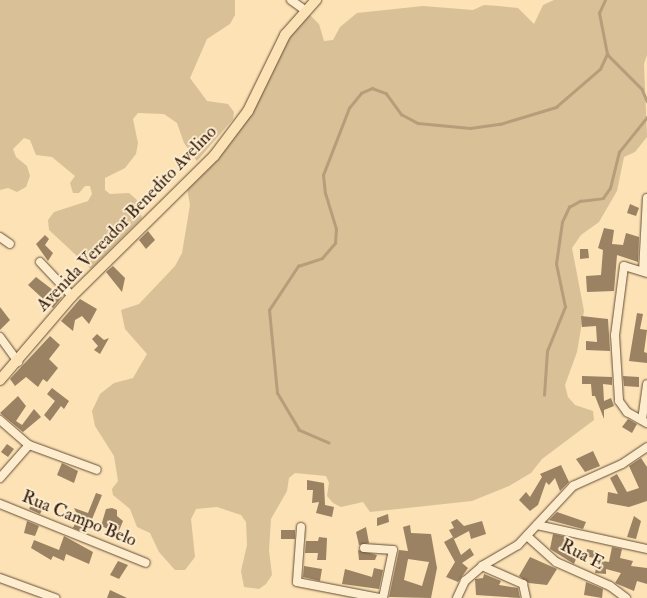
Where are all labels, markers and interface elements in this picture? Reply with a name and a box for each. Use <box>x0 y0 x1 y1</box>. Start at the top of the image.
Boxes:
street label: Avenida Vereador Benedito Avelino <box>32 122 222 316</box>
street label: Rua Campo Belo <box>19 486 139 552</box>
street label: Rua E <box>557 535 607 575</box>

